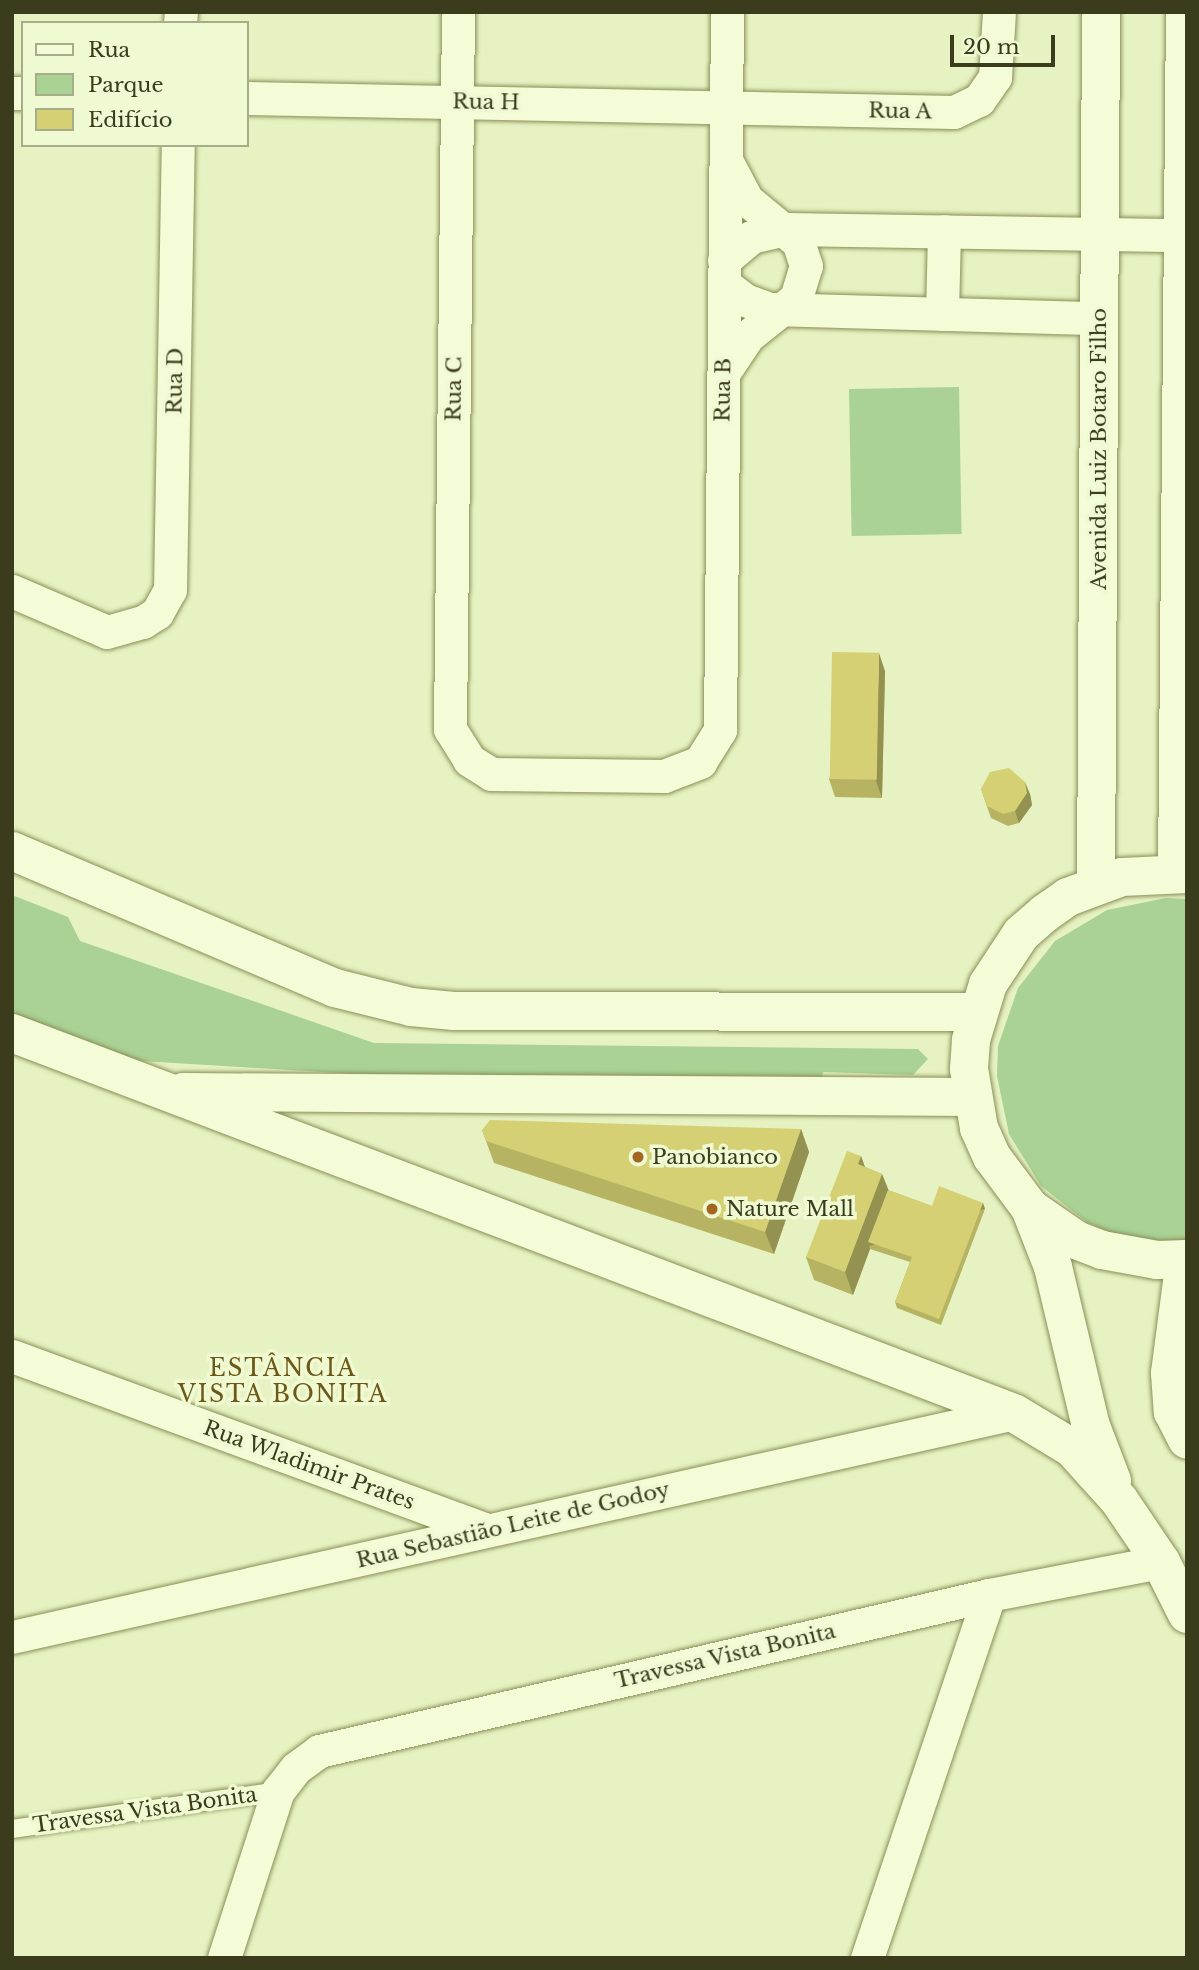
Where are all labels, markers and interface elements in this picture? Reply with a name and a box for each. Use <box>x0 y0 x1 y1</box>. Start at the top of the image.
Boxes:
legend <box>21 21 248 147</box>
scale bar <box>954 21 1059 65</box>
text: 20 m <box>963 34 1020 60</box>
text: Rua <box>88 37 130 63</box>
text: Parque <box>88 72 163 98</box>
street label: Rua H <box>452 89 520 115</box>
street label: Rua A <box>868 98 932 124</box>
text: Edifício <box>88 107 173 133</box>
street label: Avenida Luiz Botaro Filho <box>1086 308 1112 590</box>
street label: Rua D <box>162 347 188 415</box>
street label: Rua C <box>441 356 467 422</box>
street label: Rua B <box>710 358 736 422</box>
place label: Panobianco <box>652 1144 778 1170</box>
marker: Panobianco <box>630 1149 646 1165</box>
place label: Nature Mall <box>726 1196 854 1222</box>
marker: Nature Mall <box>704 1201 720 1217</box>
district label: ESTÂNCIA VISTA BONITA <box>179 1354 387 1408</box>
street label: Rua Wladimir Prates <box>199 1415 419 1515</box>
street label: Rua Sebastião Leite de Godoy <box>354 1477 672 1573</box>
street label: Travessa Vista Bonita <box>611 1618 839 1694</box>
street label: Travessa Vista Bonita <box>31 1782 259 1838</box>

